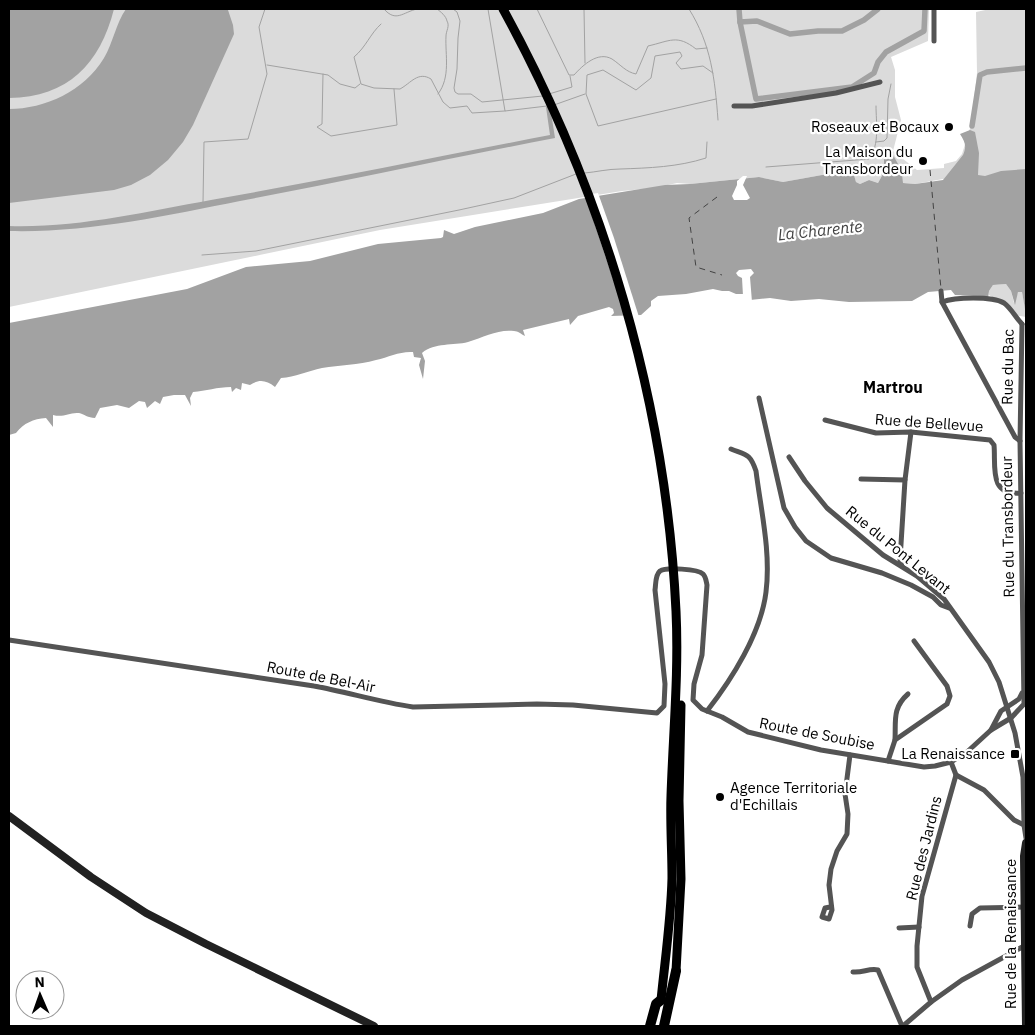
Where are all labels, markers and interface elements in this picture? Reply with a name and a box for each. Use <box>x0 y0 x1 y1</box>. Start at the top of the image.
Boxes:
place label: Roseaux et Bocaux <box>811 117 939 136</box>
marker: Roseaux et Bocaux <box>943 121 955 133</box>
place label: La Maison du Transbordeur <box>822 142 913 178</box>
marker: La Maison du Transbordeur <box>917 155 929 167</box>
water label: La Charente <box>777 216 863 244</box>
street label: Rue du Bac <box>997 328 1018 405</box>
district label: Martrou <box>863 377 923 397</box>
street label: Rue de Bellevue <box>874 409 984 436</box>
street label: Rue du Transbordeur <box>997 456 1018 598</box>
street label: Rue du Pont Levant <box>842 501 955 598</box>
street label: Route de Bel-Air <box>265 657 378 696</box>
street label: Route de Soubise <box>758 713 877 754</box>
place label: La Renaissance <box>901 744 1005 763</box>
marker: La Renaissance <box>1009 748 1021 760</box>
place label: Agence Territoriale d'Echillais <box>730 778 857 814</box>
marker: Agence Territoriale d'Echillais <box>714 791 726 803</box>
street label: Rue des Jardins <box>901 794 946 902</box>
street label: Rue de la Renaissance <box>1001 859 1020 1009</box>
north arrow <box>15 970 65 1020</box>
text: N <box>34 973 45 991</box>

